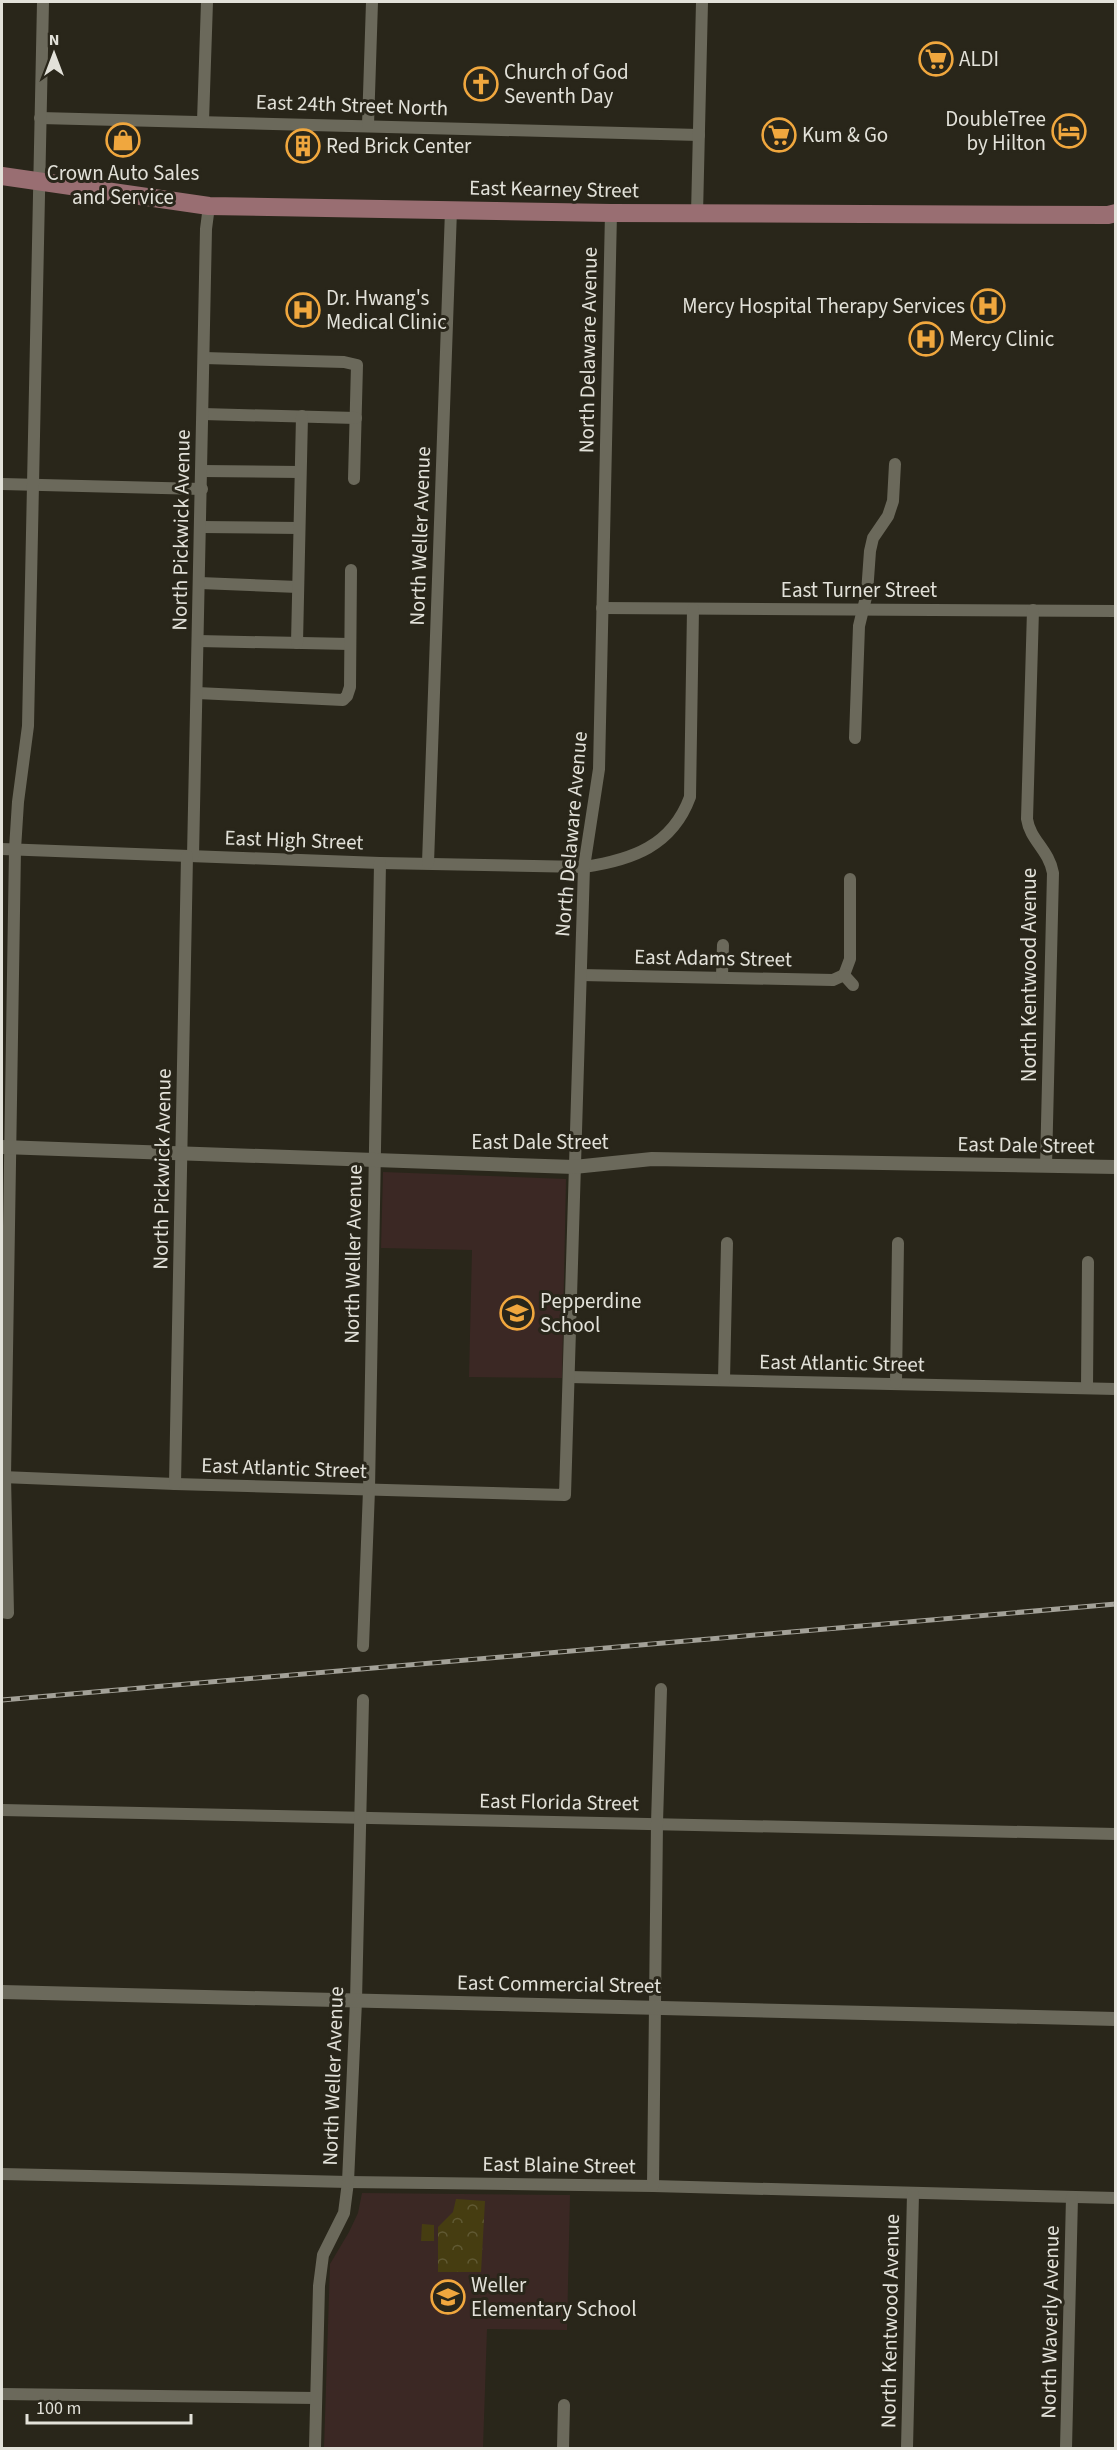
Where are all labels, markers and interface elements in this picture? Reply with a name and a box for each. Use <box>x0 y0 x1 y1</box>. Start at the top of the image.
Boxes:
north arrow <box>24 24 84 84</box>
text: N <box>49 29 59 51</box>
supermarket icon: ALDI <box>918 41 954 77</box>
place label: ALDI <box>959 44 999 74</box>
place label: Church of God Seventh Day <box>504 57 629 111</box>
church icon: Church of God Seventh Day <box>463 66 499 102</box>
street label: East 24th Street North <box>255 87 449 123</box>
place label: DoubleTree by Hilton <box>945 104 1046 158</box>
hotel icon: DoubleTree by Hilton <box>1051 113 1087 149</box>
supermarket icon: Kum & Go <box>761 117 797 153</box>
place label: Kum & Go <box>802 120 888 150</box>
shop icon: Crown Auto Sales and Service <box>105 122 141 158</box>
building icon: Red Brick Center <box>285 128 321 164</box>
place label: Red Brick Center <box>326 131 472 161</box>
place label: Crown Auto Sales and Service <box>47 158 200 212</box>
street label: East Kearney Street <box>469 173 639 205</box>
street label: North Delaware Avenue <box>571 247 605 453</box>
place label: Dr. Hwang's Medical Clinic <box>326 283 447 337</box>
hospital icon: Mercy Hospital Therapy Services <box>970 288 1006 324</box>
place label: Mercy Hospital Therapy Services <box>682 291 965 321</box>
hospital icon: Dr. Hwang's Medical Clinic <box>285 292 321 328</box>
hospital icon: Mercy Clinic <box>908 321 944 357</box>
place label: Mercy Clinic <box>949 324 1055 354</box>
street label: North Pickwick Avenue <box>164 429 198 631</box>
street label: North Weller Avenue <box>402 446 438 626</box>
street label: East Turner Street <box>781 575 937 605</box>
street label: North Delaware Avenue <box>547 730 595 938</box>
street label: East High Street <box>224 823 364 857</box>
street label: North Kentwood Avenue <box>1014 868 1044 1082</box>
street label: East Adams Street <box>634 942 792 974</box>
street label: North Pickwick Avenue <box>145 1068 179 1270</box>
street label: East Dale Street <box>471 1127 609 1157</box>
street label: East Dale Street <box>957 1129 1095 1161</box>
street label: North Weller Avenue <box>336 1164 370 1344</box>
place label: Pepperdine School <box>540 1286 641 1340</box>
school or university icon: Pepperdine School <box>499 1295 535 1331</box>
street label: East Atlantic Street <box>759 1347 925 1379</box>
street label: East Atlantic Street <box>201 1450 367 1486</box>
street label: East Florida Street <box>479 1786 639 1818</box>
street label: East Commercial Street <box>456 1967 662 2001</box>
street label: North Weller Avenue <box>315 1986 351 2166</box>
street label: East Blaine Street <box>482 2149 636 2181</box>
street label: North Kentwood Avenue <box>873 2214 907 2428</box>
street label: North Waverly Avenue <box>1033 2225 1067 2419</box>
place label: Weller Elementary School <box>471 2270 637 2324</box>
school or university icon: Weller Elementary School <box>430 2279 466 2315</box>
scale bar <box>27 2387 190 2425</box>
text: 100 m <box>36 2396 81 2421</box>

